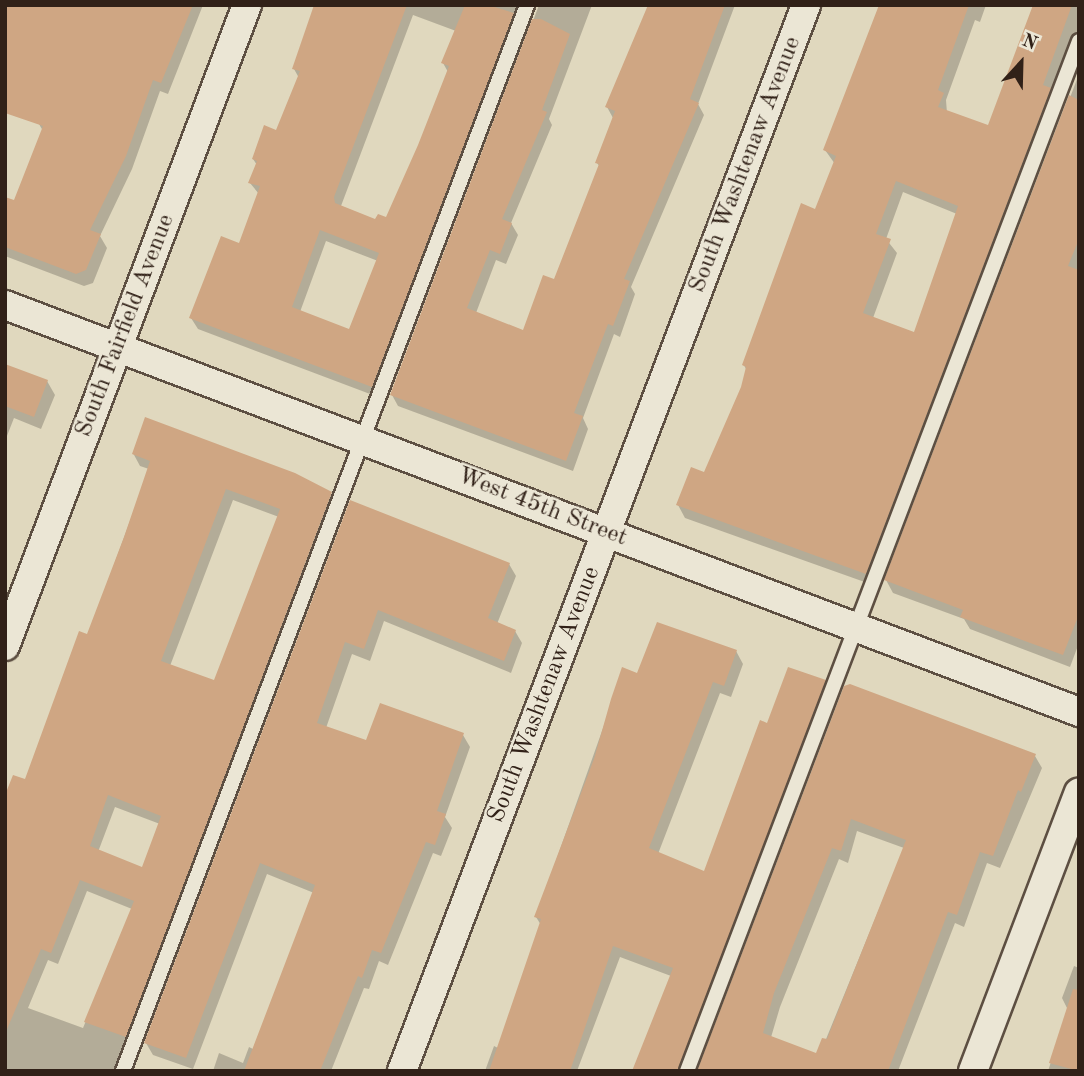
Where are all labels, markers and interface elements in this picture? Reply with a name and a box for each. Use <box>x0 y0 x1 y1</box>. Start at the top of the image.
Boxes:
north arrow <box>986 28 1056 98</box>
text: N <box>1019 32 1039 55</box>
street label: South Washtenaw Avenue <box>684 33 808 297</box>
street label: South Fairfield Avenue <box>70 211 182 441</box>
street label: West 45th Street <box>453 462 631 554</box>
street label: South Washtenaw Avenue <box>483 563 607 827</box>

